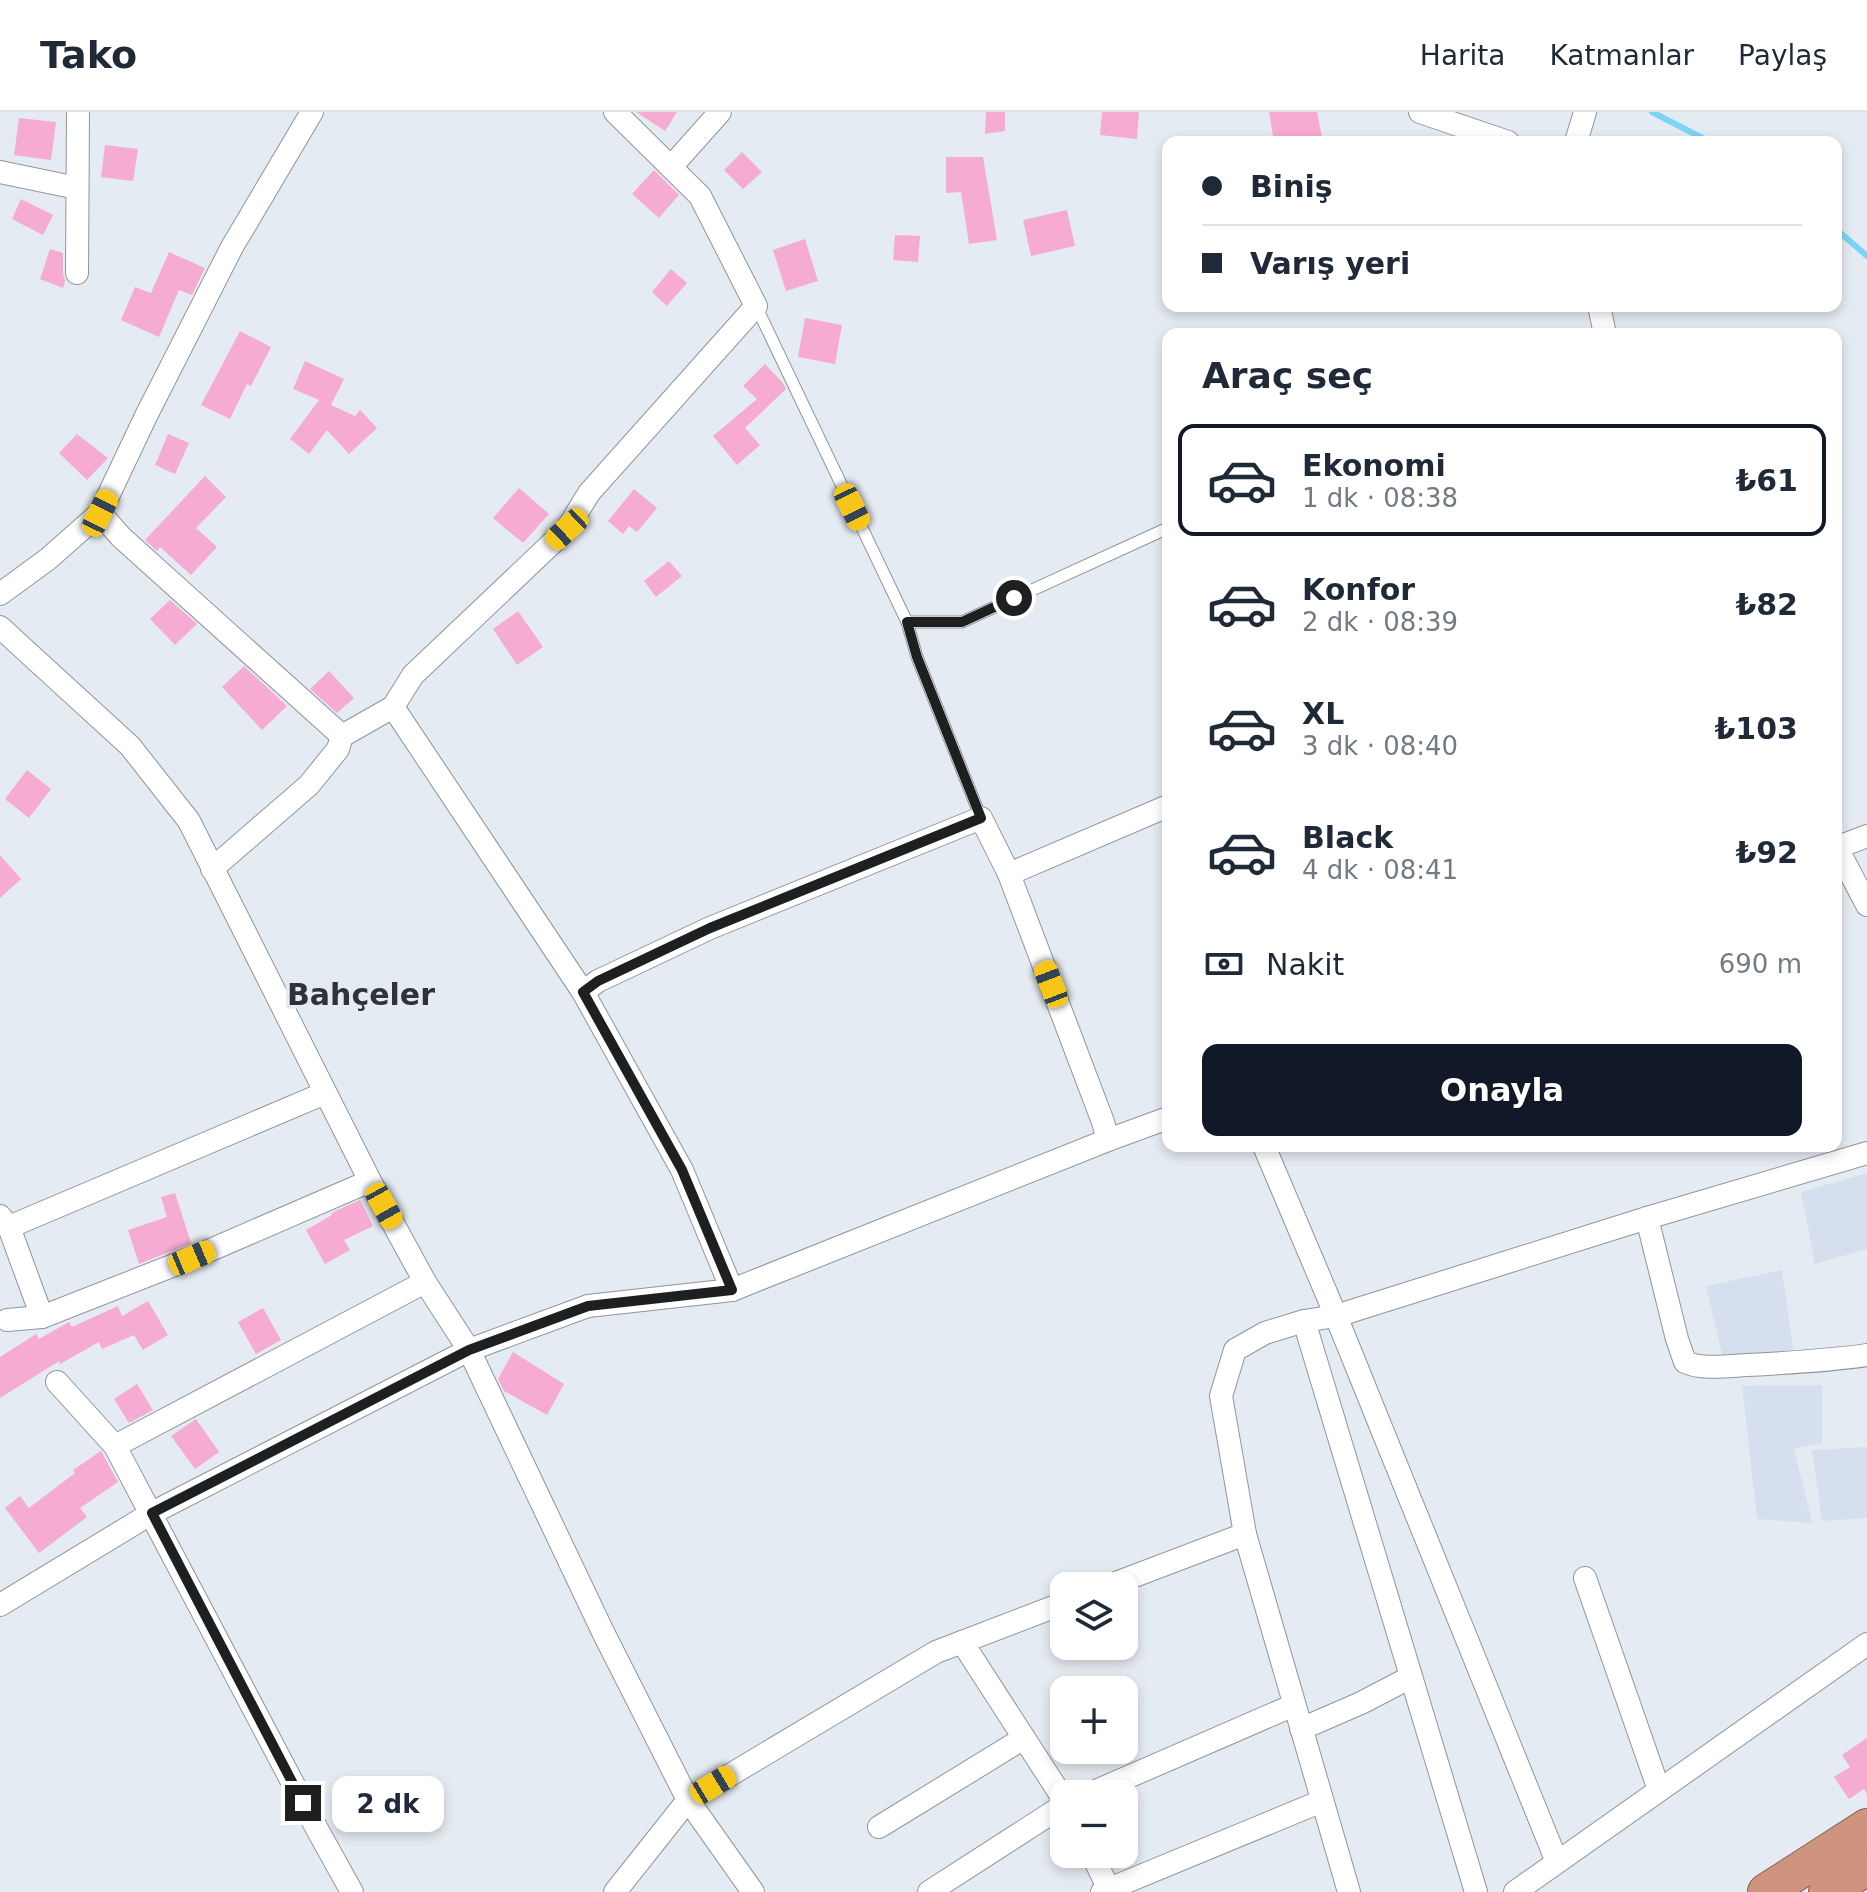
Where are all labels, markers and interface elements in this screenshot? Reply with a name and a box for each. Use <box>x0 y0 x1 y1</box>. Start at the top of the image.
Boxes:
text: Tako <box>40 33 137 77</box>
text: Harita <box>1420 39 1505 72</box>
text: Katmanlar <box>1549 39 1694 72</box>
text: Paylaş <box>1738 39 1827 72</box>
text: Biniş <box>1250 169 1333 204</box>
text: Varış yeri <box>1250 246 1410 281</box>
text: Araç seç <box>1202 355 1373 396</box>
icon: car <box>1206 444 1278 516</box>
text: Ekonomi <box>1302 448 1446 483</box>
text: ₺61 <box>1735 463 1798 498</box>
car <box>831 480 873 534</box>
text: 1 dk · 08:38 <box>1302 483 1458 513</box>
car <box>79 486 121 540</box>
car <box>541 504 593 554</box>
icon: car <box>1206 568 1278 640</box>
text: Konfor <box>1302 572 1415 607</box>
route start <box>996 580 1032 616</box>
text: ₺82 <box>1735 587 1798 622</box>
text: 2 dk · 08:39 <box>1302 607 1458 637</box>
icon: car <box>1206 692 1278 764</box>
text: XL <box>1302 696 1344 731</box>
text: ₺103 <box>1715 711 1798 746</box>
text: 3 dk · 08:40 <box>1302 731 1458 761</box>
icon: car <box>1206 816 1278 888</box>
text: Black <box>1302 820 1393 855</box>
text: ₺92 <box>1735 835 1798 870</box>
text: 4 dk · 08:41 <box>1302 855 1458 885</box>
icon: cash <box>1202 942 1246 986</box>
text: Nakit <box>1266 947 1344 982</box>
text: 690 m <box>1719 949 1802 979</box>
car <box>1031 957 1071 1011</box>
district label: Bahçeler <box>287 977 435 1012</box>
button: Onayla <box>1202 1044 1802 1136</box>
car <box>362 1179 406 1233</box>
car <box>165 1238 219 1278</box>
map controls <box>1050 1572 1138 1868</box>
button: layers <box>1050 1572 1138 1660</box>
button: + <box>1050 1676 1138 1764</box>
car <box>686 1762 740 1808</box>
callout: 2 dk <box>331 1775 443 1831</box>
button: − <box>1050 1780 1138 1868</box>
route end <box>285 1785 321 1821</box>
text: 2 dk <box>356 1789 420 1819</box>

